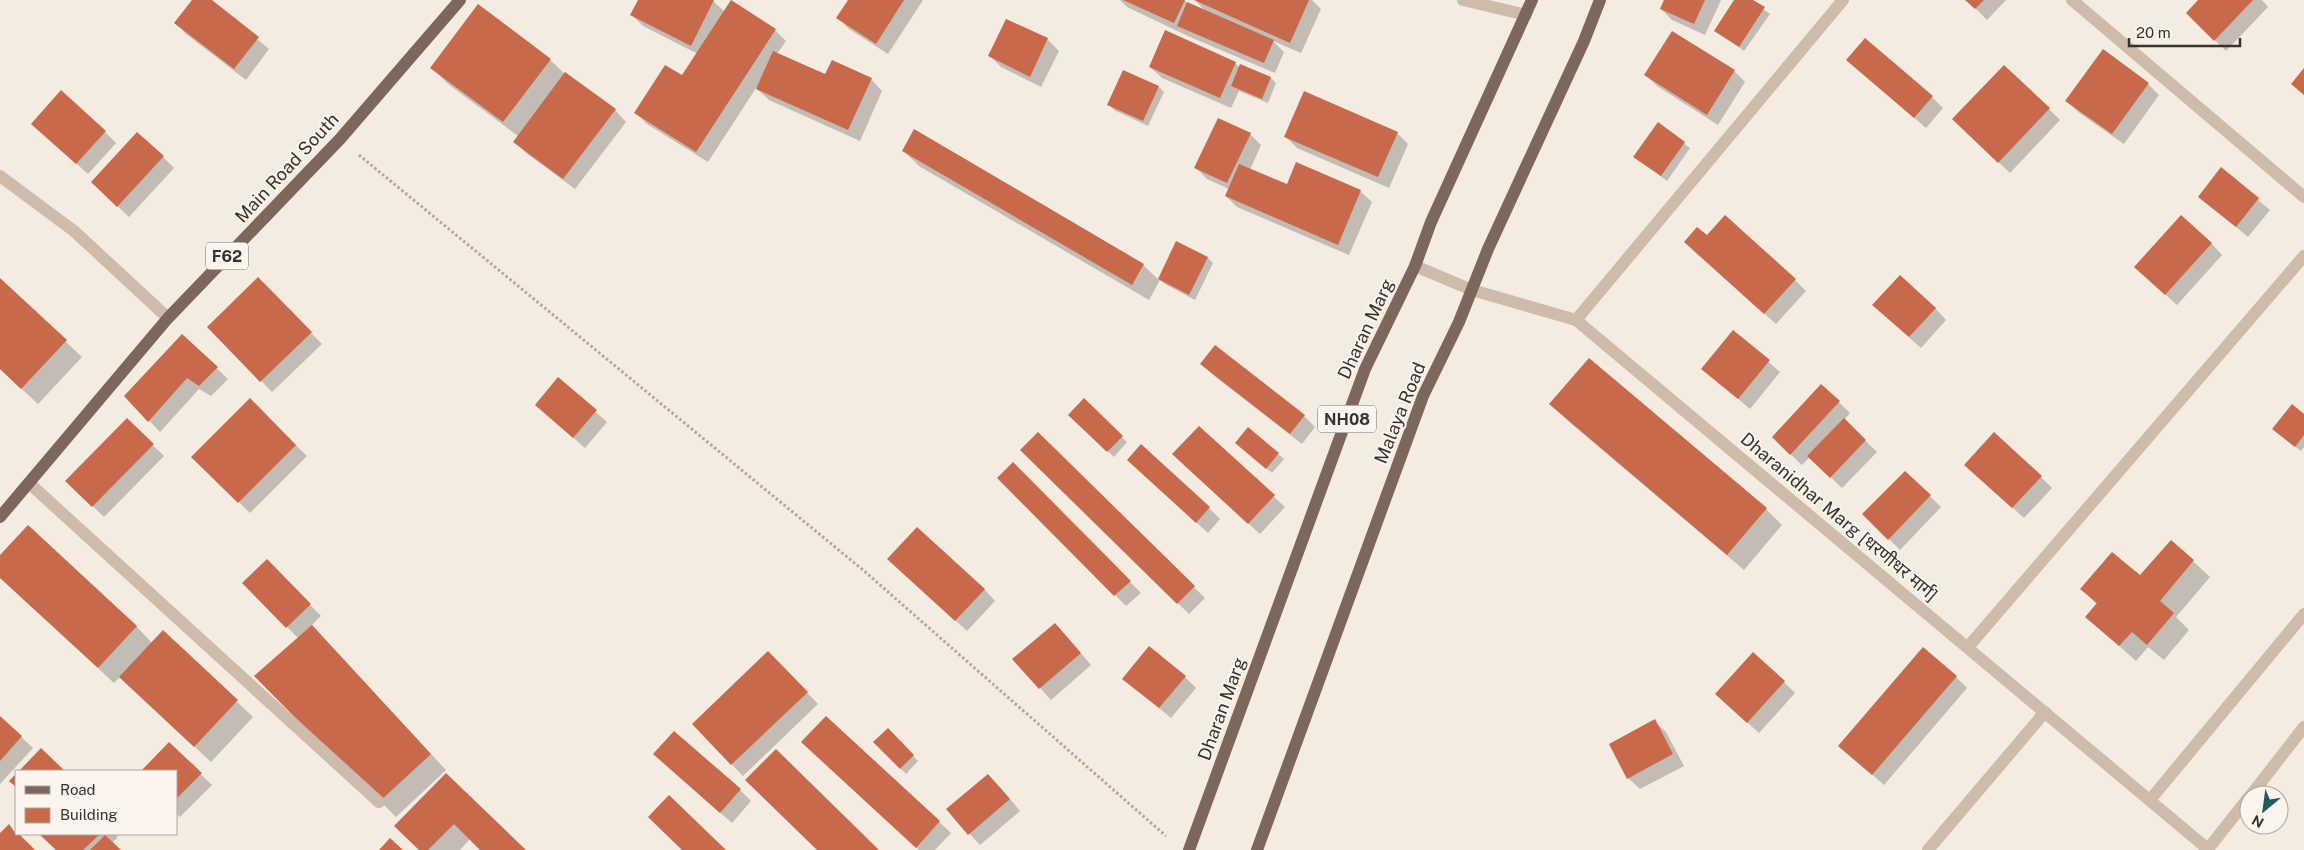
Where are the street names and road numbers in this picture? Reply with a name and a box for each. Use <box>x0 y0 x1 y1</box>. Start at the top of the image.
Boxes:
street label: Main Road South <box>230 108 343 227</box>
road number: F62 <box>206 242 248 270</box>
street label: Dharan Marg <box>1333 275 1398 382</box>
street label: Malaya Road <box>1370 359 1429 466</box>
road number: NH08 <box>1318 406 1376 432</box>
street label: Dharanidhar Marg [धरणीधर मार्ग] <box>1737 428 1942 605</box>
street label: Dharan Marg <box>1193 654 1250 763</box>

